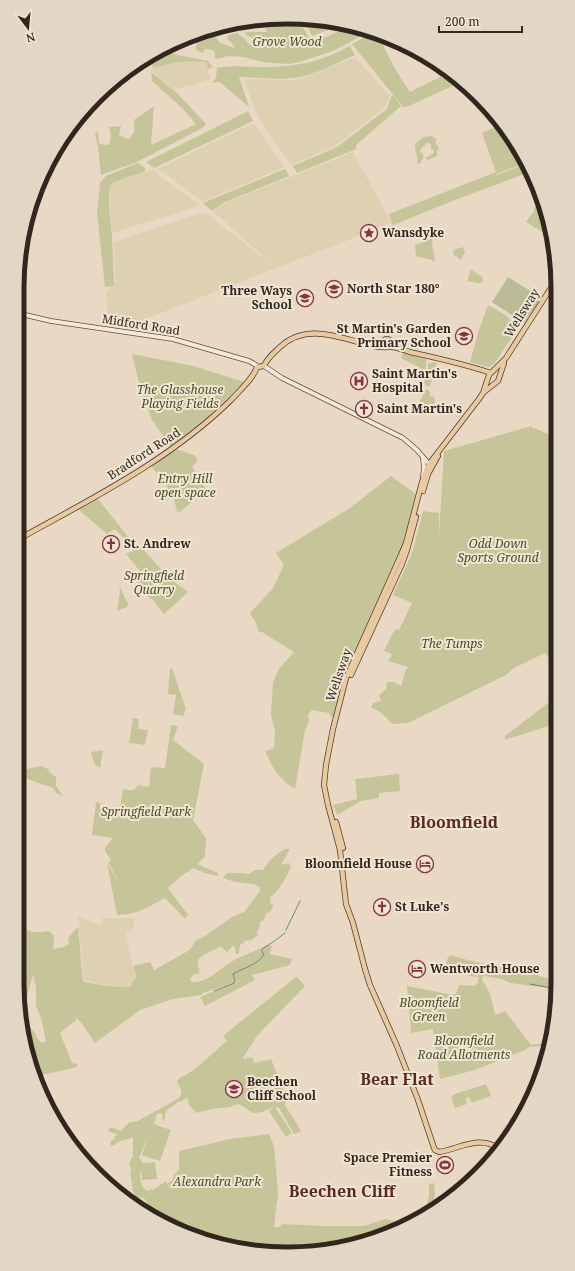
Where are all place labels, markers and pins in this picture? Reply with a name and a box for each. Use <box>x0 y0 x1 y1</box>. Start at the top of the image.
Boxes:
place icon: Wansdyke <box>359 223 379 243</box>
place label: Wansdyke <box>382 224 444 241</box>
school or university icon: North Star 180° <box>324 279 344 299</box>
place label: North Star 180° <box>347 280 440 297</box>
place label: Three Ways School <box>221 282 293 313</box>
school or university icon: Three Ways School <box>295 288 315 308</box>
place label: St Martin's Garden Primary School <box>337 320 452 351</box>
school or university icon: St Martin's Garden Primary School <box>454 326 474 346</box>
place label: Saint Martin's Hospital <box>372 365 457 396</box>
hospital icon: Saint Martin's Hospital <box>349 371 369 391</box>
church icon: Saint Martin's <box>354 399 374 419</box>
place label: Saint Martin's <box>377 400 462 417</box>
church icon: St. Andrew <box>101 534 121 554</box>
place label: St. Andrew <box>124 535 191 552</box>
hotel icon: Bloomfield House <box>415 854 435 874</box>
place label: Bloomfield House <box>305 855 412 872</box>
church icon: St Luke's <box>372 897 392 917</box>
place label: St Luke's <box>395 898 450 915</box>
hotel icon: Wentworth House <box>407 959 427 979</box>
place label: Wentworth House <box>430 960 540 977</box>
place label: Beechen Cliff School <box>247 1073 317 1104</box>
school or university icon: Beechen Cliff School <box>224 1079 244 1099</box>
place label: Space Premier Fitness <box>344 1149 433 1180</box>
sports icon: Space Premier Fitness <box>435 1155 455 1175</box>

